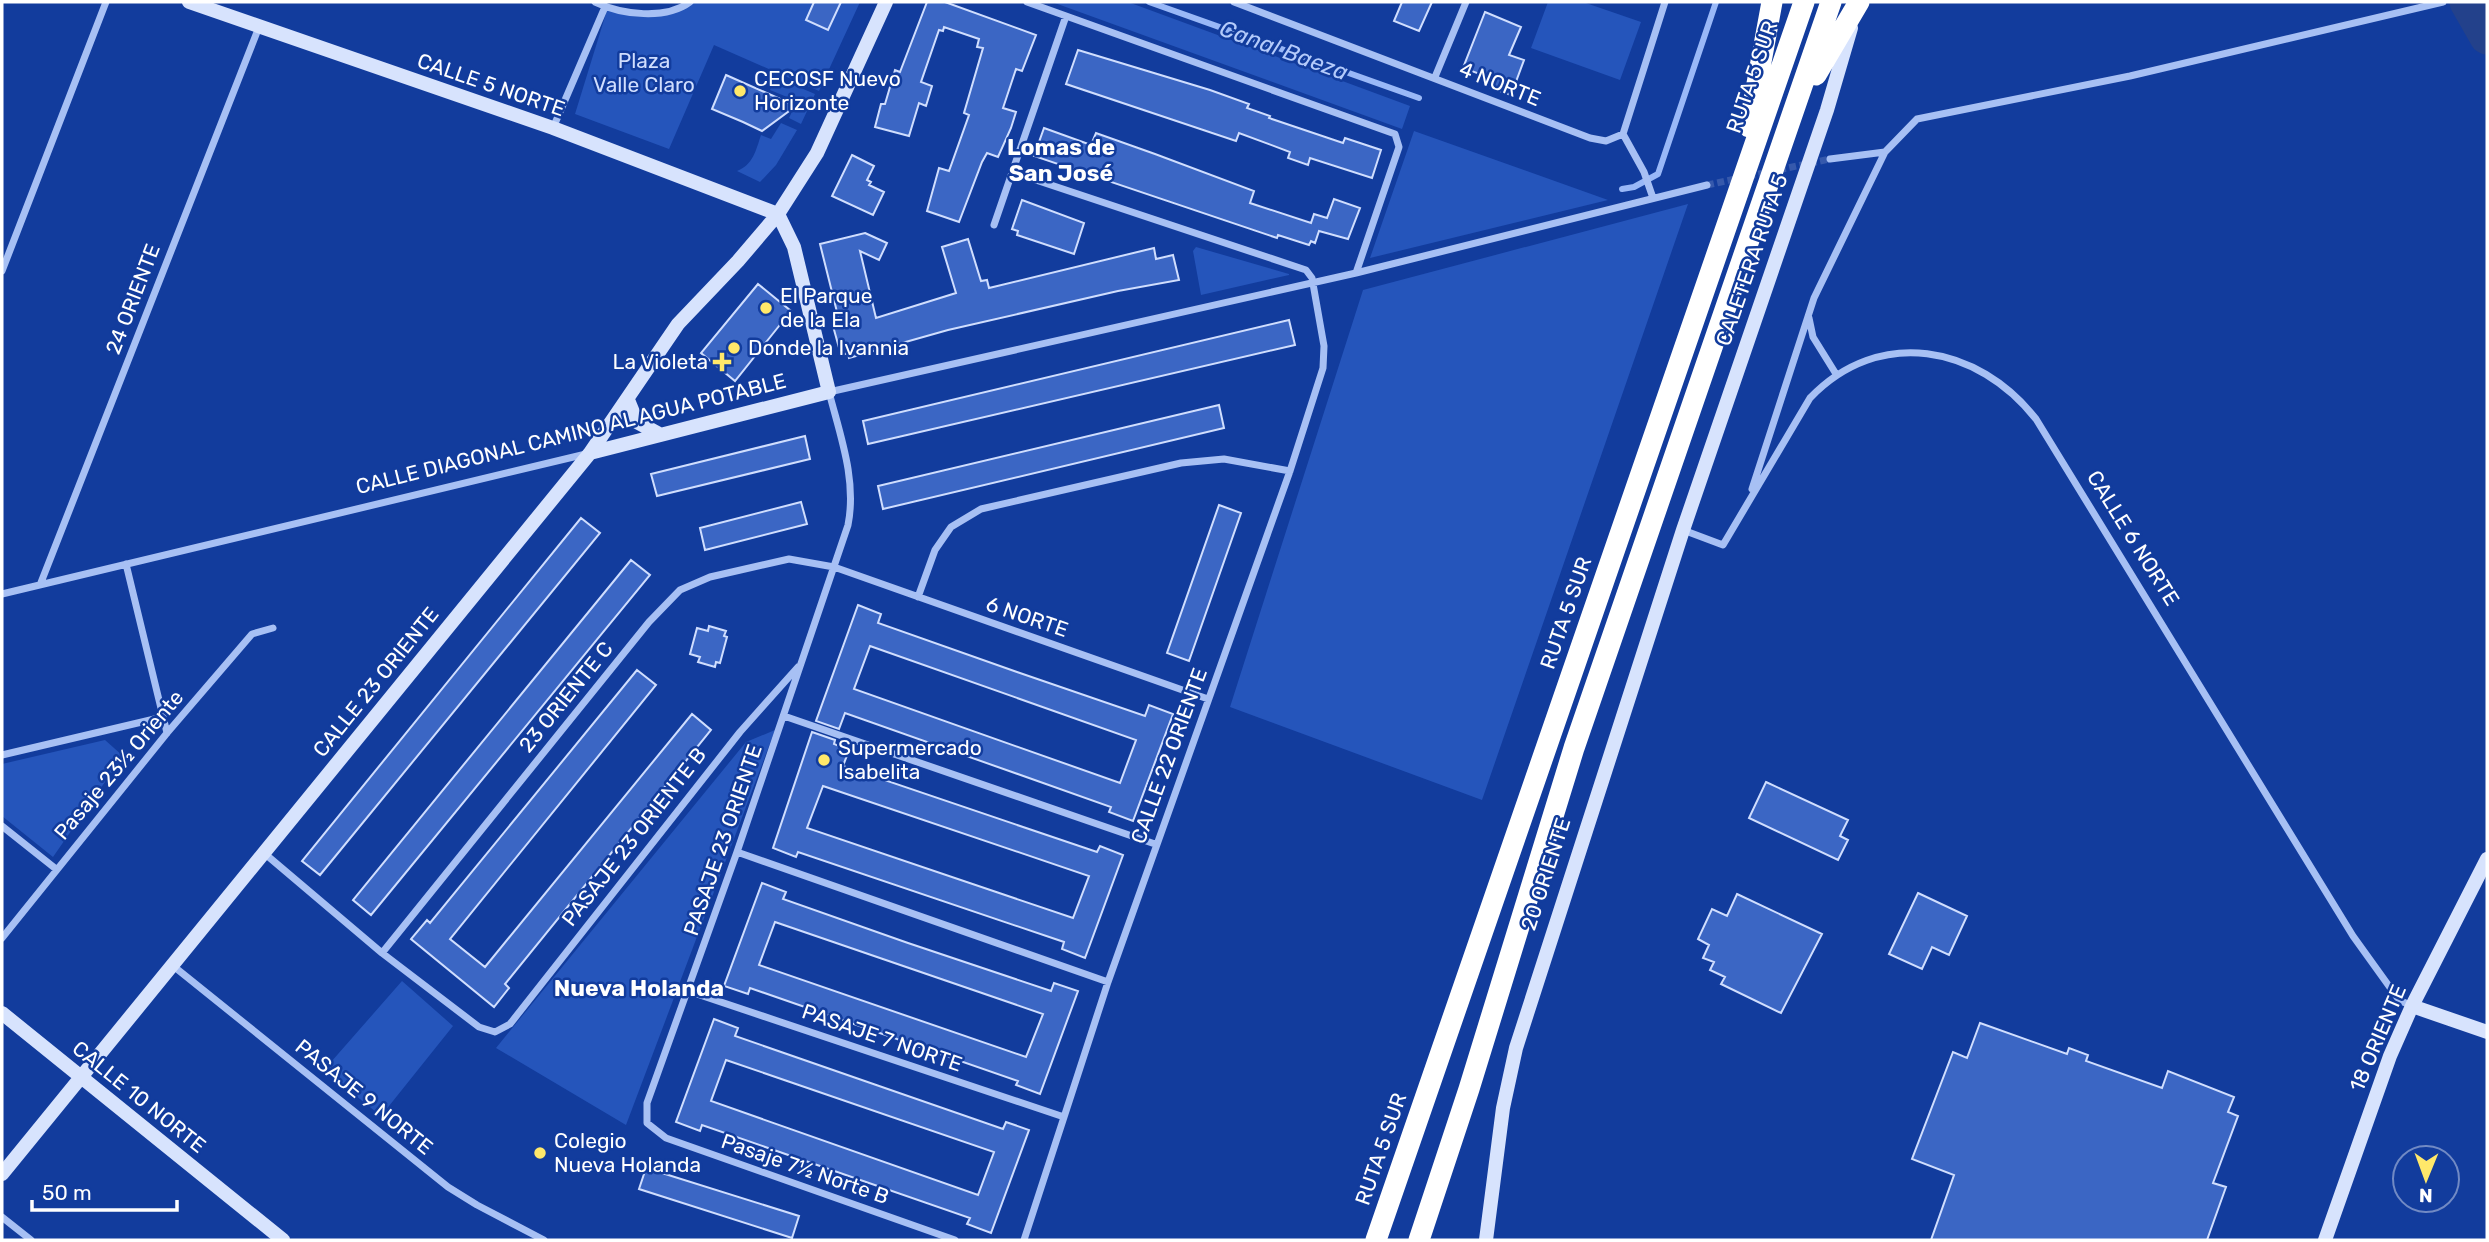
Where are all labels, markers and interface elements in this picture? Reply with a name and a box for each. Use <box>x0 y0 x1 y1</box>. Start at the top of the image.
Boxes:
water label: Canal Baeza <box>1216 14 1352 86</box>
street label: RUTA 5 SUR <box>1721 17 1782 136</box>
street label: CALLE 5 NORTE <box>414 48 568 121</box>
park label: Plaza Valle Claro <box>593 48 695 97</box>
street label: 4 NORTE <box>1456 56 1544 111</box>
place label: CECOSF Nuevo Horizonte <box>754 66 901 115</box>
marker: CECOSF Nuevo Horizonte <box>732 83 748 99</box>
district label: Lomas de San José <box>1007 133 1115 187</box>
street label: CALETERA RUTA 5 <box>1710 171 1793 349</box>
street label: 24 ORIENTE <box>100 240 165 358</box>
place label: El Parque de la Ela <box>780 283 873 332</box>
marker: El Parque de la Ela <box>758 300 774 316</box>
place label: Donde la Ivannia <box>748 335 909 360</box>
marker: Donde la Ivannia <box>726 340 742 356</box>
place label: La Violeta <box>613 349 708 374</box>
marker: La Violeta <box>714 354 730 370</box>
street label: CALLE DIAGONAL CAMINO AL AGUA POTABLE <box>353 368 789 499</box>
street label: CALLE 6 NORTE <box>2082 466 2185 610</box>
street label: RUTA 5 SUR <box>1535 553 1596 672</box>
street label: 6 NORTE <box>983 591 1071 642</box>
street label: CALLE 23 ORIENTE <box>308 602 444 762</box>
street label: 23 ORIENTE C <box>513 636 618 757</box>
street label: CALLE 22 ORIENTE <box>1125 665 1212 847</box>
street label: Pasaje 23½ Oriente <box>49 685 188 845</box>
place label: Supermercado Isabelita <box>838 735 982 784</box>
street label: PASAJE 23 ORIENTE <box>678 741 767 939</box>
street label: PASAJE 23 ORIENTE B <box>556 742 711 931</box>
marker: Supermercado Isabelita <box>816 752 832 768</box>
street label: 20 ORIENTE <box>1516 814 1575 933</box>
district label: Nueva Holanda <box>554 974 724 1002</box>
street label: 18 ORIENTE <box>2344 981 2411 1095</box>
street label: PASAJE 7 NORTE <box>799 998 965 1077</box>
street label: PASAJE 9 NORTE <box>291 1034 438 1160</box>
street label: CALLE 10 NORTE <box>68 1035 211 1158</box>
street label: RUTA 5 SUR <box>1350 1089 1411 1208</box>
place label: Colegio Nueva Holanda <box>554 1128 701 1177</box>
street label: Pasaje 7½ Norte B <box>718 1128 892 1209</box>
north arrow <box>2391 1144 2461 1214</box>
marker: Colegio Nueva Holanda <box>532 1145 548 1161</box>
scale bar <box>32 1168 177 1212</box>
text: 50 m <box>42 1180 92 1205</box>
text: N <box>2419 1184 2433 1207</box>

